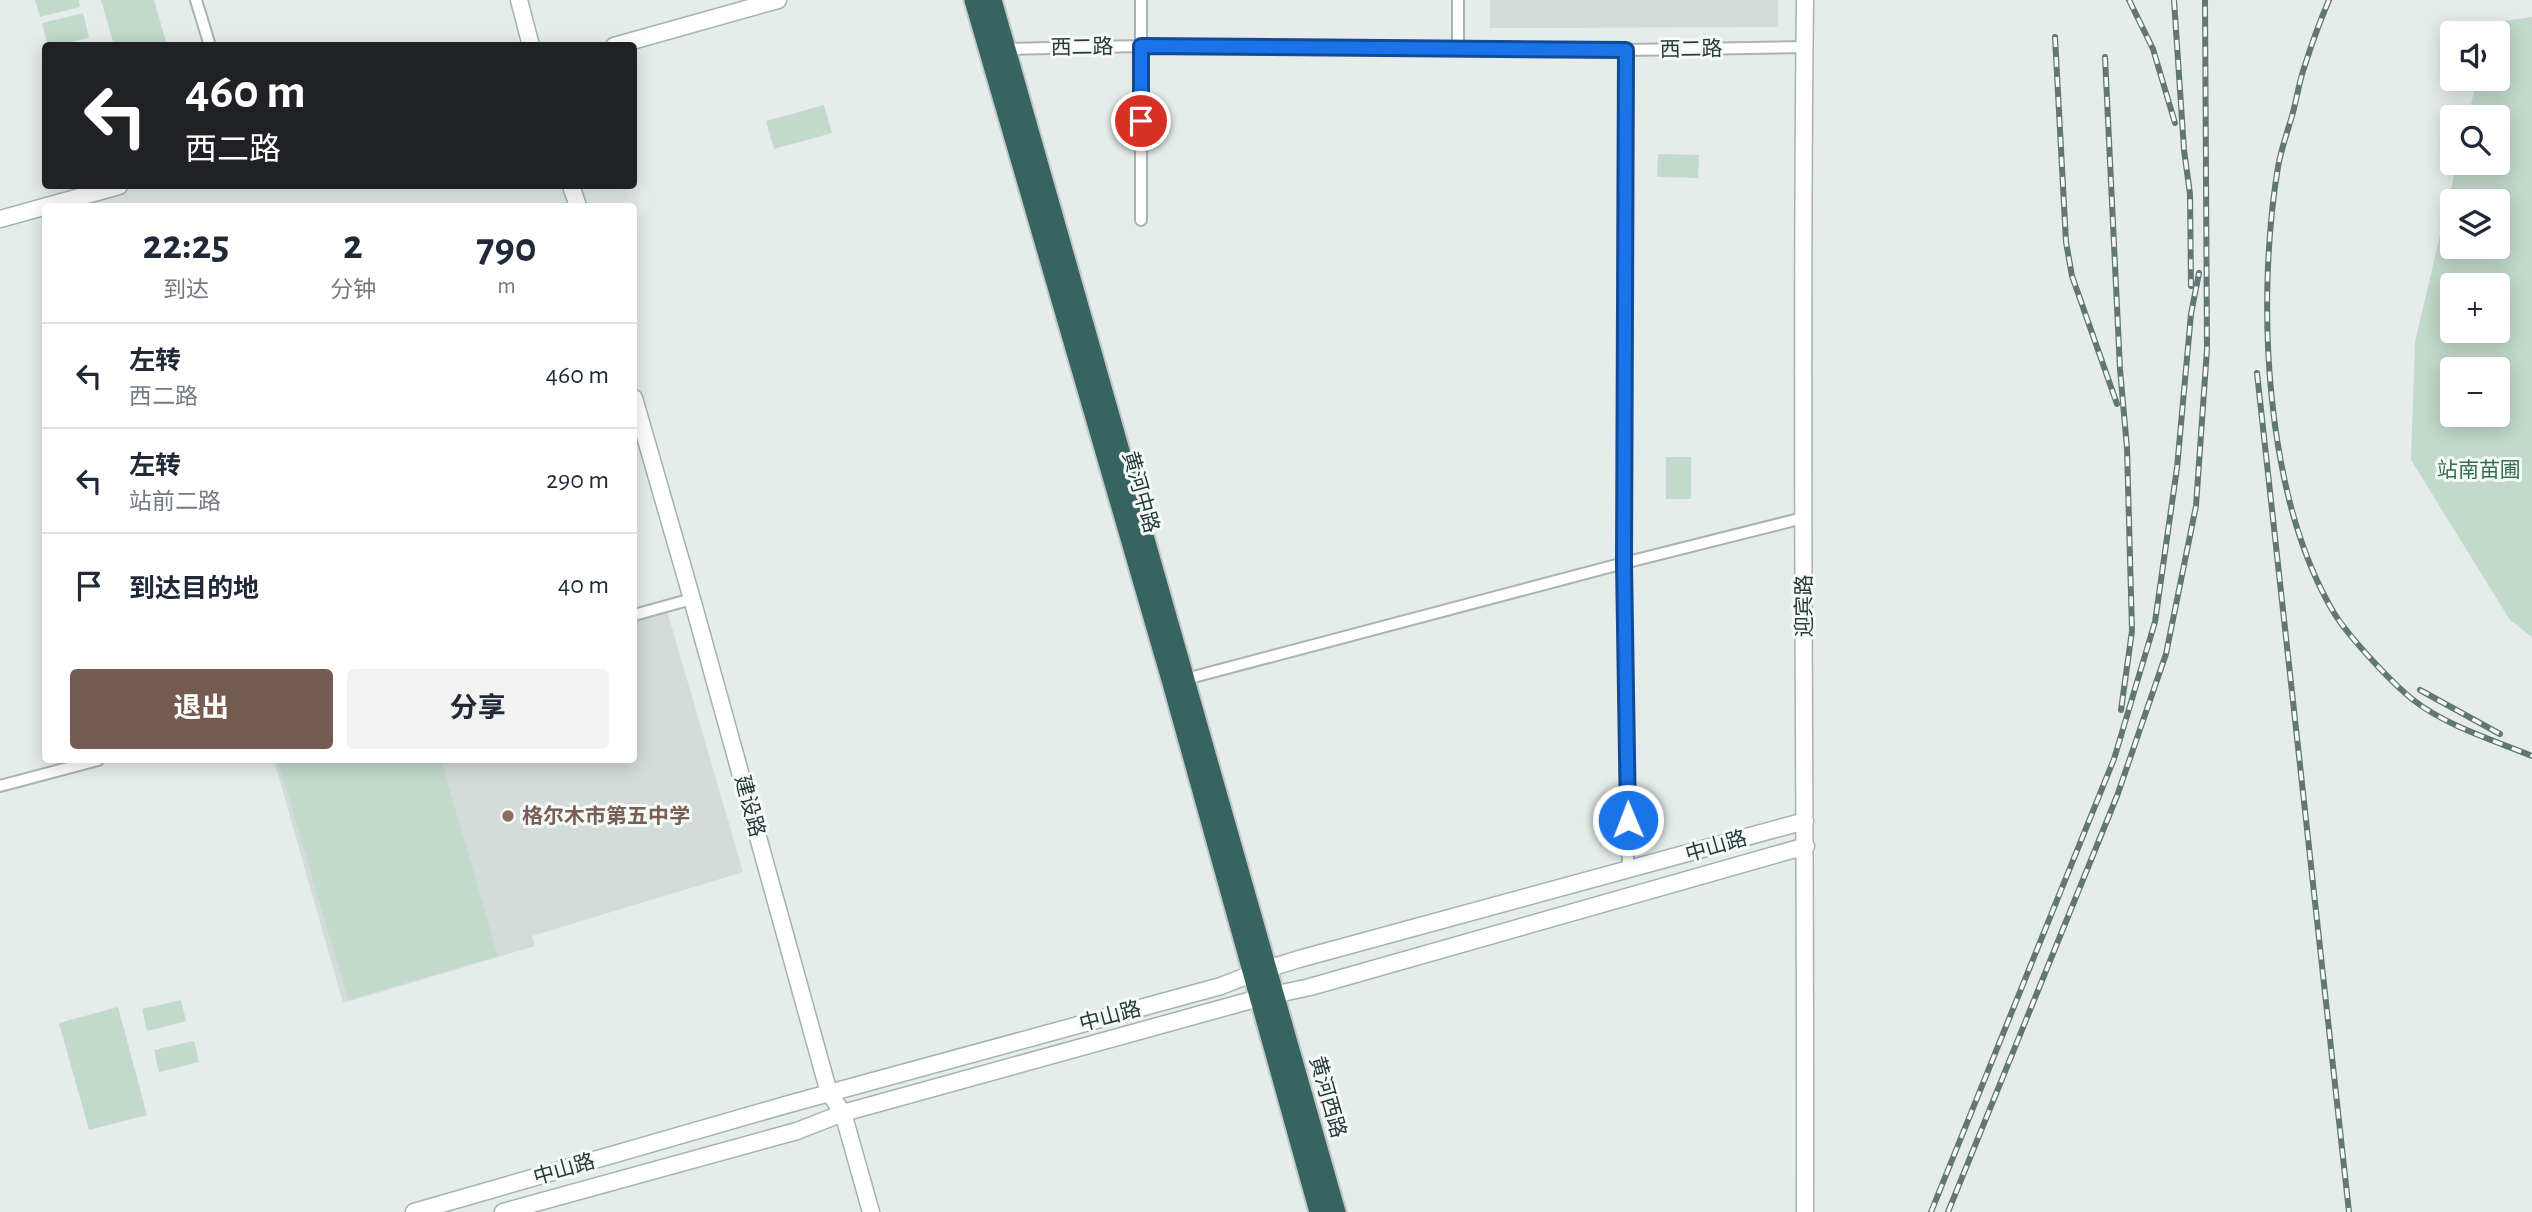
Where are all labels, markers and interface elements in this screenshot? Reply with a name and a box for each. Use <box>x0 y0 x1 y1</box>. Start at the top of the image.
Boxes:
map controls <box>2440 21 2510 427</box>
button: sound <box>2440 21 2510 91</box>
street label: 西二路 <box>1050 35 1114 59</box>
street label: 西二路 <box>1659 37 1723 61</box>
text: 460 m <box>185 68 306 117</box>
icon: left <box>70 70 161 161</box>
pin <box>1111 91 1171 151</box>
icon: arrive <box>1122 102 1160 140</box>
button: search <box>2440 105 2510 175</box>
text: 西二路 <box>185 134 281 166</box>
button: layers <box>2440 189 2510 259</box>
text: 22:25 <box>142 224 230 266</box>
text: 2 <box>343 224 363 266</box>
text: 790 <box>476 227 537 269</box>
button: + <box>2440 273 2510 343</box>
text: m <box>497 275 516 298</box>
text: 到达 <box>163 279 209 302</box>
text: 分钟 <box>330 279 376 302</box>
text: 左转 <box>129 348 181 374</box>
icon: left <box>70 357 108 395</box>
button: − <box>2440 357 2510 427</box>
text: 460 m <box>545 362 609 388</box>
text: 西二路 <box>129 386 198 409</box>
street label: 黄河中路 <box>1119 449 1163 535</box>
text: 左转 <box>129 453 181 479</box>
park label: 站南苗圃 <box>2437 459 2521 481</box>
icon: left <box>70 462 108 500</box>
text: 290 m <box>546 467 609 493</box>
text: 站前二路 <box>129 491 221 514</box>
icon: arrive <box>70 567 108 605</box>
text: 40 m <box>558 572 609 598</box>
street label: 迎宾路 <box>1793 575 1815 638</box>
text: 到达目的地 <box>129 576 259 602</box>
button: 退出 <box>70 669 333 749</box>
button: 分享 <box>347 669 609 749</box>
street label: 建设路 <box>731 773 769 839</box>
position arrow <box>1591 783 1665 857</box>
place label: 格尔木市第五中学 <box>522 805 690 827</box>
marker: 格尔木市第五中学 <box>500 808 516 824</box>
street label: 中山路 <box>1683 827 1749 865</box>
street label: 中山路 <box>1077 997 1143 1035</box>
street label: 黄河西路 <box>1306 1054 1350 1140</box>
street label: 中山路 <box>531 1150 597 1188</box>

